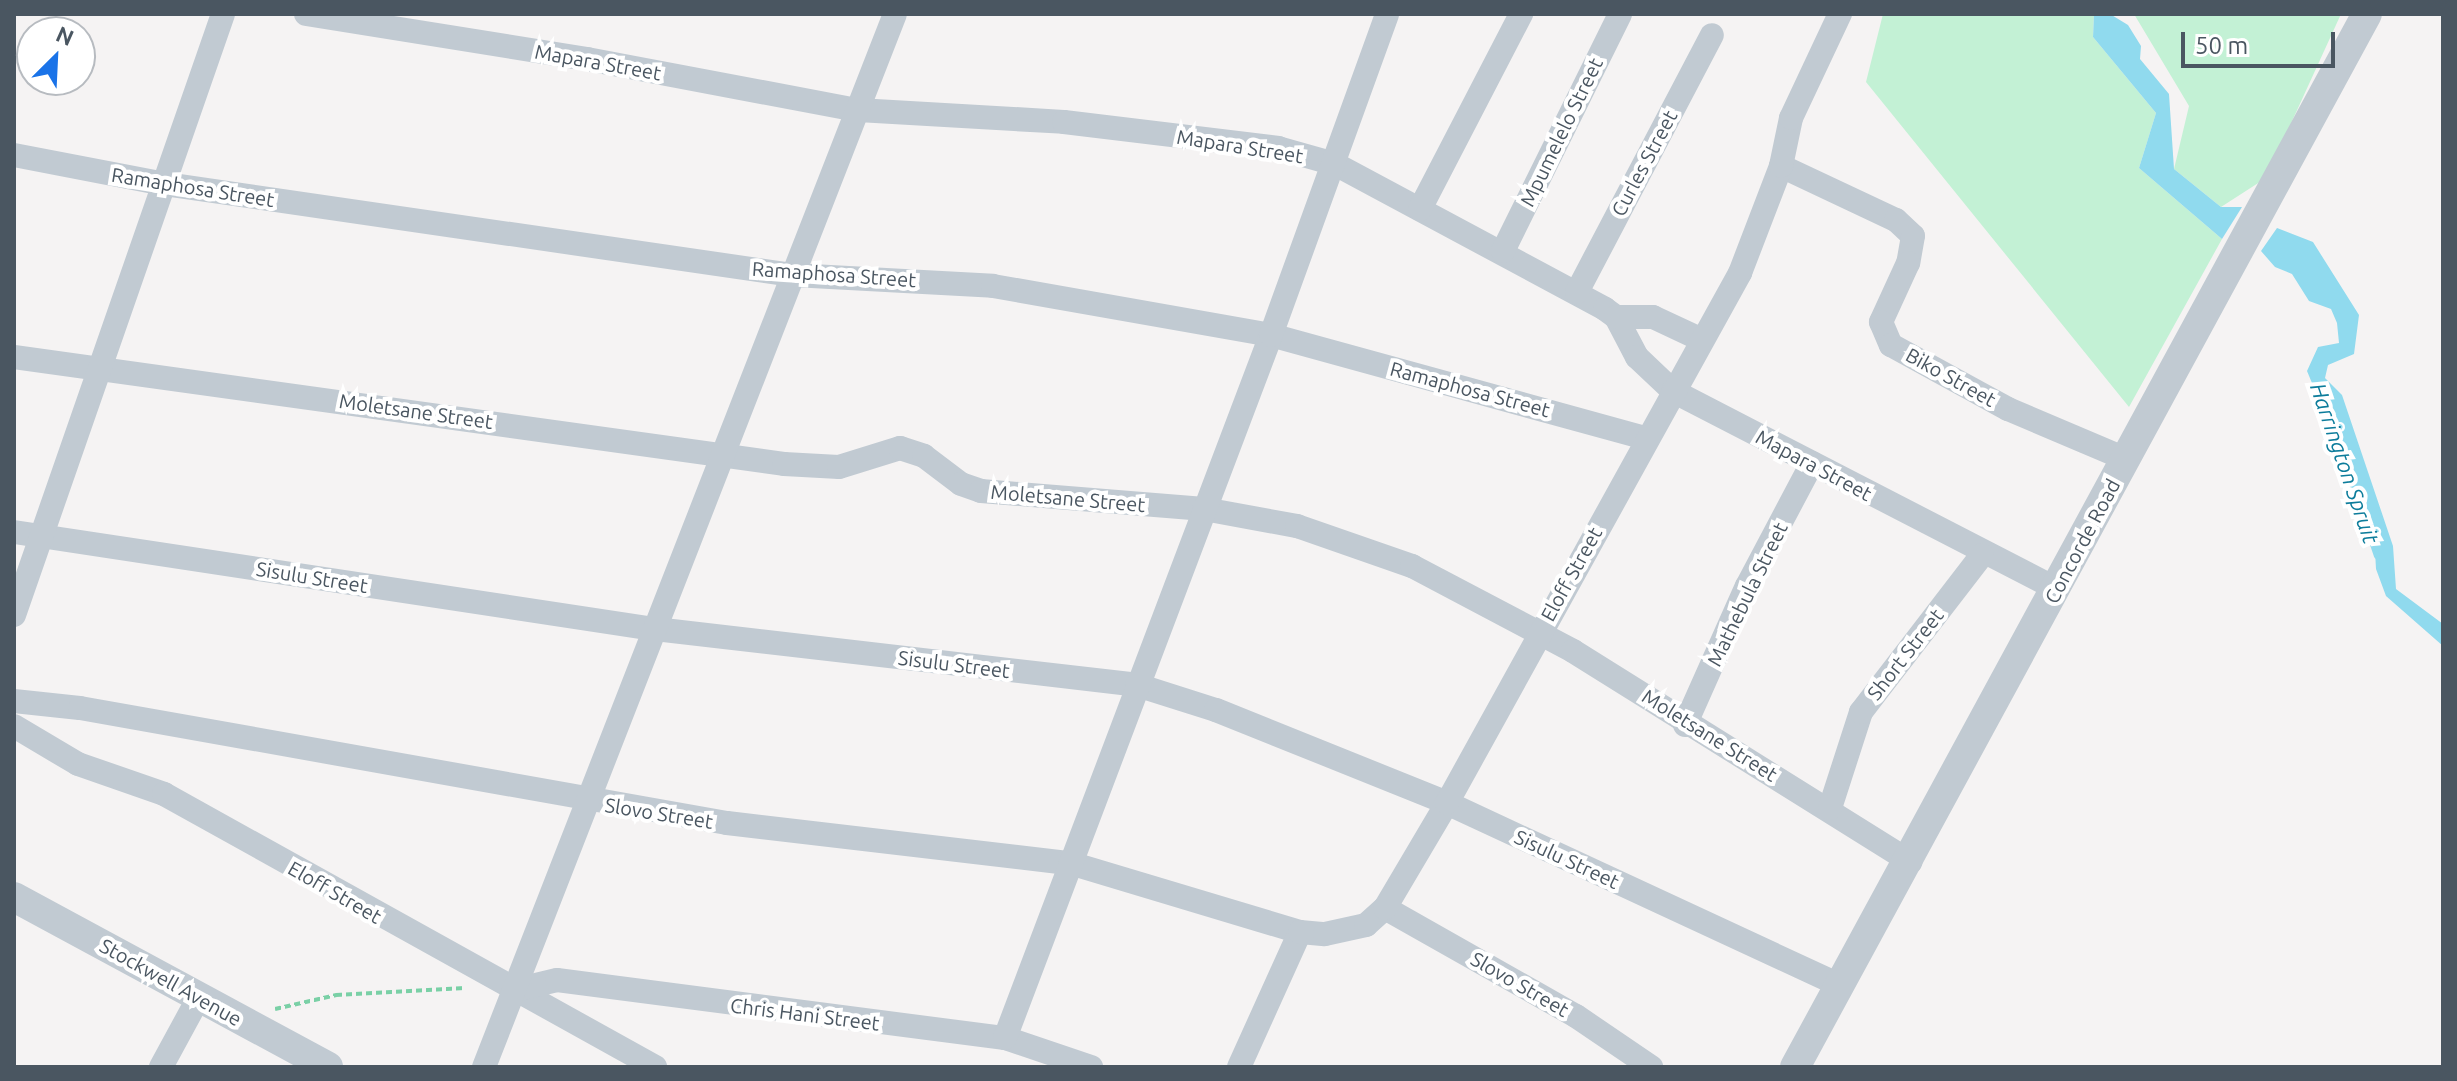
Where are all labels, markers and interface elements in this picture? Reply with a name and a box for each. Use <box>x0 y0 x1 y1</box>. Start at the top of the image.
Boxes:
north arrow <box>16 16 96 96</box>
scale bar <box>2185 16 2339 66</box>
text: N <box>53 21 78 50</box>
text: 50 m <box>2195 32 2248 59</box>
street label: Mapara Street <box>533 39 663 85</box>
street label: Mpumelelo Street <box>1515 54 1607 210</box>
street label: Curles Street <box>1606 106 1682 220</box>
street label: Mapara Street <box>1175 124 1305 168</box>
street label: Ramaphosa Street <box>110 162 276 212</box>
street label: Ramaphosa Street <box>751 256 917 292</box>
street label: Biko Street <box>1902 342 2000 412</box>
street label: Ramaphosa Street <box>1387 356 1553 422</box>
water label: Harrington Spruit <box>2305 379 2385 547</box>
street label: Moletsane Street <box>338 388 494 434</box>
street label: Mapara Street <box>1752 424 1876 506</box>
street label: Concorde Road <box>2039 475 2125 607</box>
street label: Moletsane Street <box>990 479 1146 517</box>
street label: Mathebula Street <box>1702 518 1792 670</box>
street label: Eloff Street <box>1535 523 1607 625</box>
street label: Sisulu Street <box>255 556 369 598</box>
street label: Short Street <box>1862 603 1948 705</box>
street label: Sisulu Street <box>897 645 1011 683</box>
street label: Moletsane Street <box>1638 684 1782 786</box>
street label: Slovo Street <box>603 793 715 833</box>
street label: Sisulu Street <box>1511 824 1623 894</box>
street label: Eloff Street <box>284 856 386 928</box>
street label: Stockwell Avenue <box>96 933 246 1031</box>
street label: Slovo Street <box>1467 946 1573 1022</box>
street label: Chris Hani Street <box>729 993 881 1035</box>

